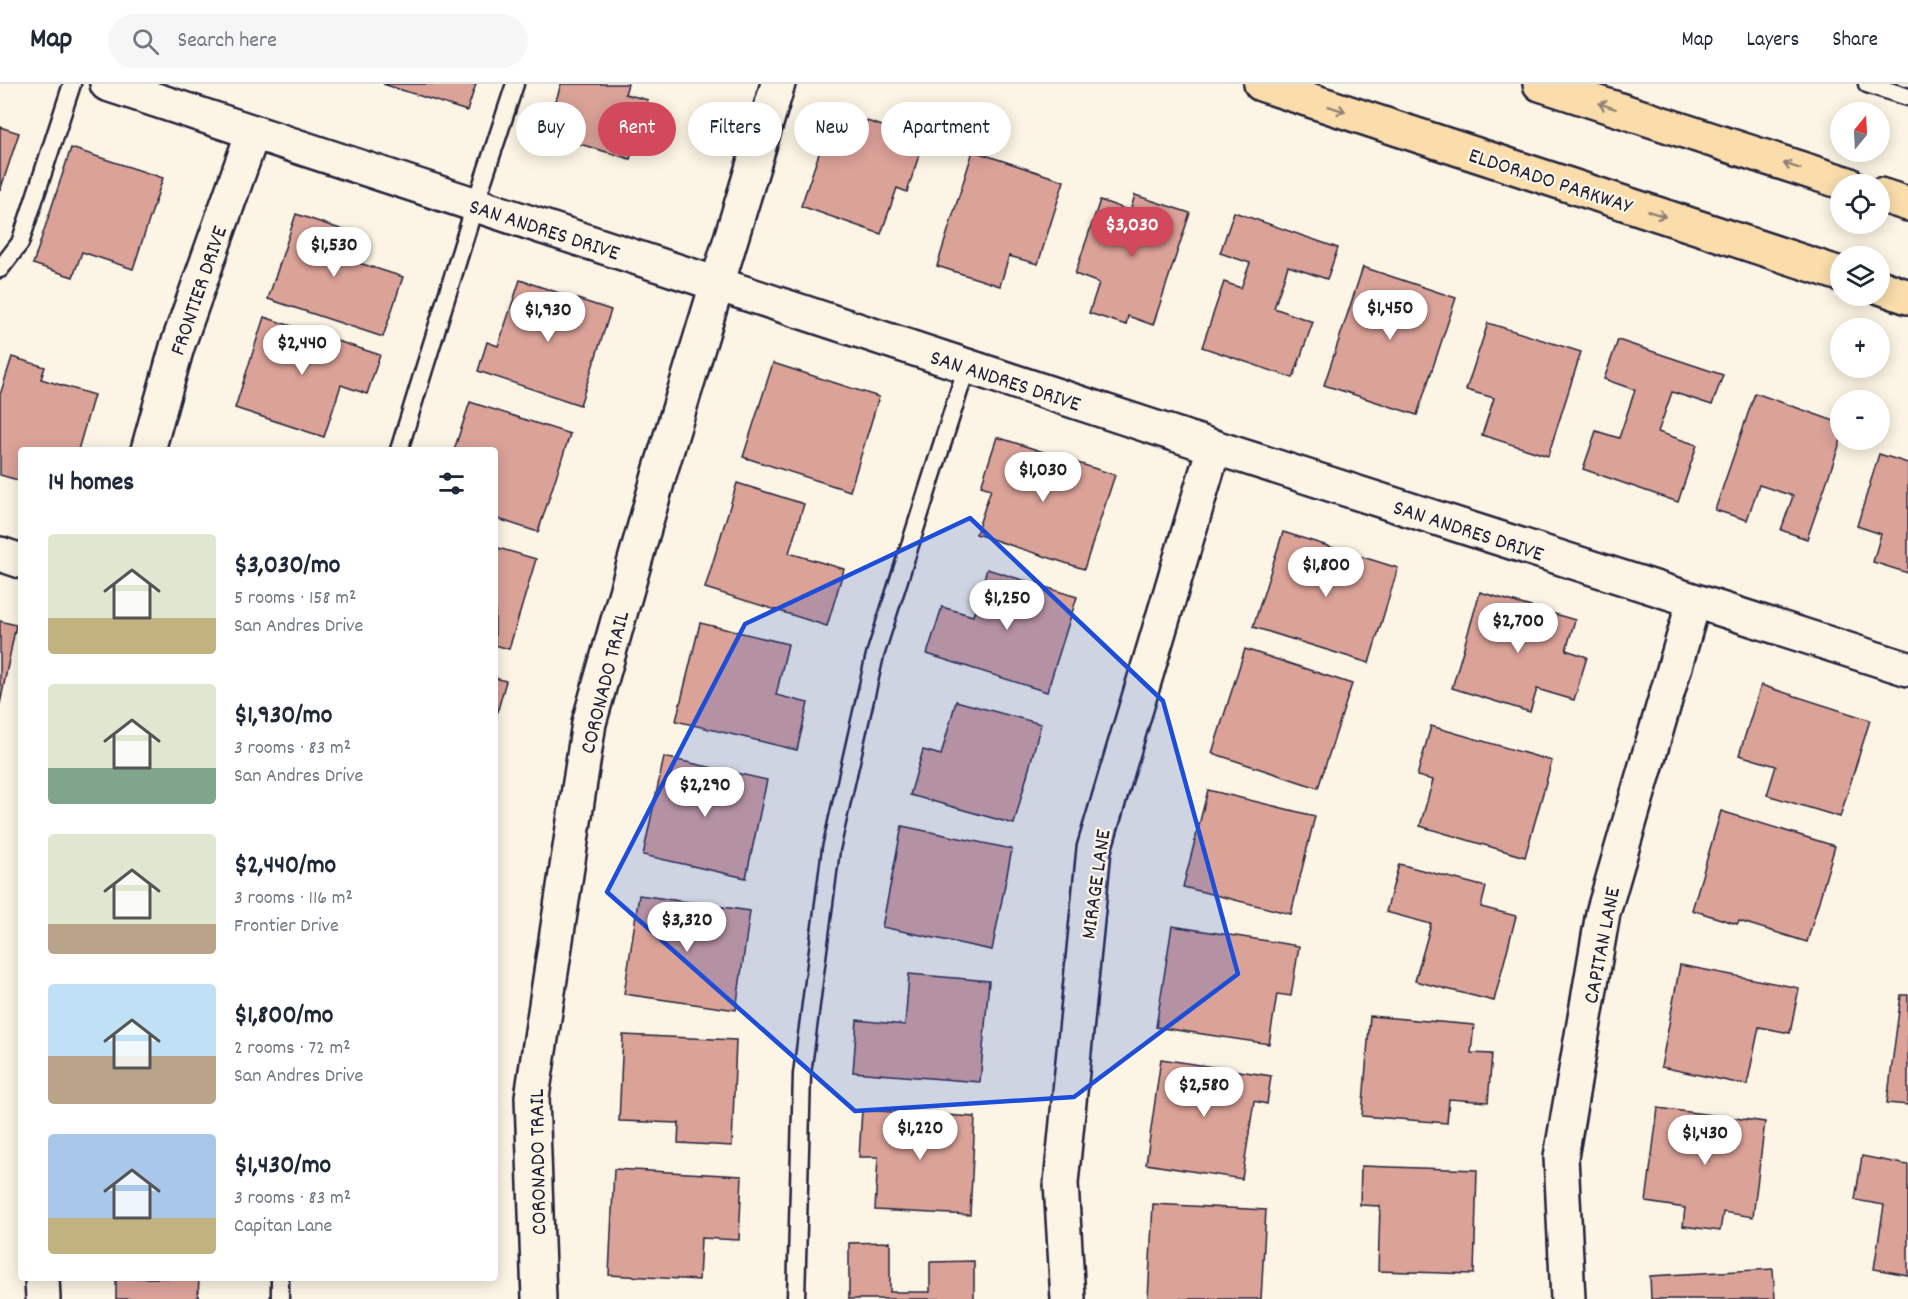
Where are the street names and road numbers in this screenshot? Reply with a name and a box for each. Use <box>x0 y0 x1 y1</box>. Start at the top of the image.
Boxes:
street label: ELDORADO PARKWAY <box>1464 141 1637 224</box>
street label: SAN ANDRES DRIVE <box>465 192 623 270</box>
street label: FRONTIER DRIVE <box>164 222 237 360</box>
street label: SAN ANDRES DRIVE <box>926 343 1084 421</box>
street label: SAN ANDRES DRIVE <box>1389 493 1547 571</box>
street label: CORONADO TRAIL <box>574 608 639 757</box>
street label: MIRAGE LANE <box>1074 828 1121 941</box>
street label: CAPITAN LANE <box>1577 885 1630 1007</box>
street label: CORONADO TRAIL <box>523 1089 556 1235</box>

